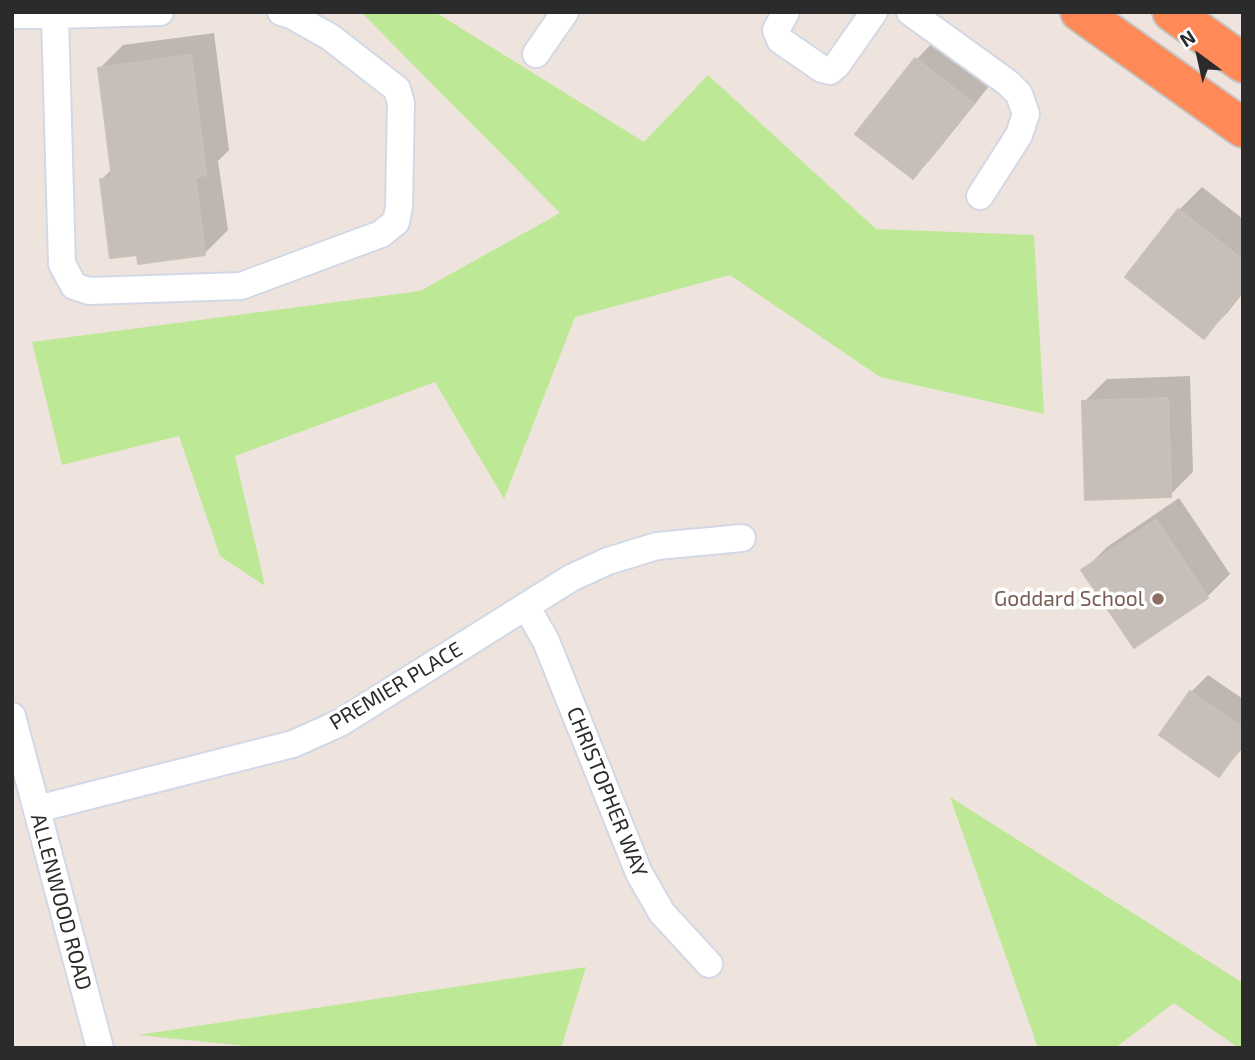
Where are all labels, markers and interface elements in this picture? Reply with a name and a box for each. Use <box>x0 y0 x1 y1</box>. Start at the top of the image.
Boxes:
north arrow <box>1164 21 1234 91</box>
text: N <box>1175 25 1199 51</box>
place label: Goddard School <box>994 586 1144 612</box>
marker: Goddard School <box>1150 591 1166 607</box>
street label: PREMIER PLACE <box>325 636 467 736</box>
street label: CHRISTOPHER WAY <box>561 703 653 881</box>
street label: ALLENWOOD ROAD <box>25 811 97 993</box>

